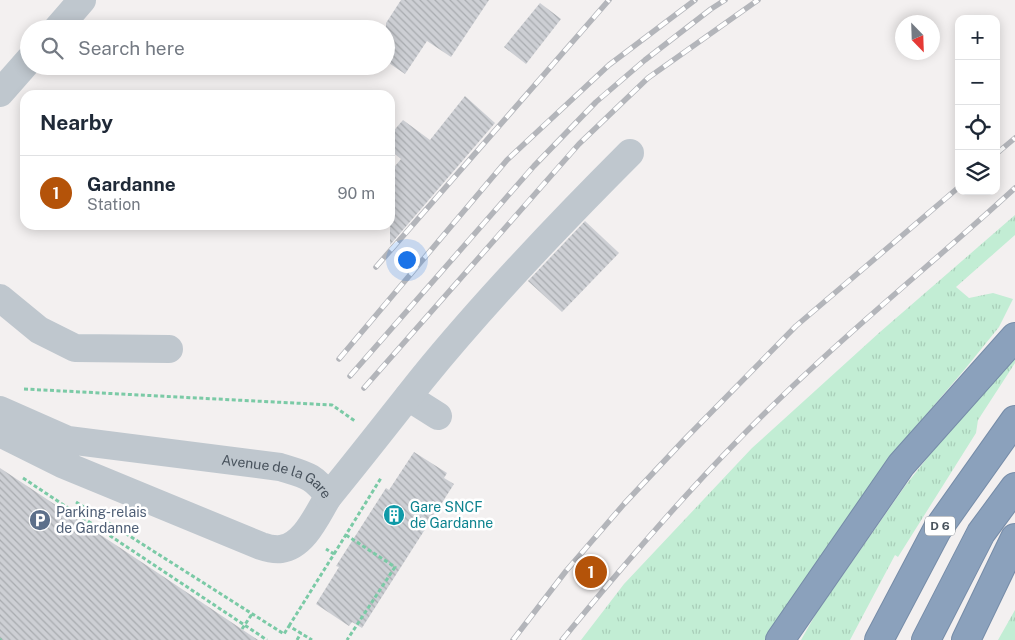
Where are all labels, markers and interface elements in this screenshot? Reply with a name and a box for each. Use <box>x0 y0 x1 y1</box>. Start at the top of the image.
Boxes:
north arrow <box>895 15 940 60</box>
map controls <box>955 15 1000 195</box>
button: + <box>955 15 1000 60</box>
search box <box>20 20 395 75</box>
icon: search <box>38 34 66 62</box>
text: Search here <box>78 37 185 59</box>
button: − <box>955 60 1000 105</box>
button: locate <box>955 105 1000 150</box>
text: Nearby <box>40 110 113 135</box>
button: layers <box>955 150 1000 195</box>
text: Gardanne <box>87 173 176 195</box>
text: 1 <box>53 184 59 203</box>
text: 90 m <box>338 184 375 203</box>
text: Station <box>87 195 141 214</box>
your location <box>394 247 420 273</box>
street label: Avenue de la Gare <box>221 452 335 501</box>
place label: Gare SNCF de Gardanne <box>410 499 493 531</box>
building icon: Gare SNCF de Gardanne <box>382 503 406 527</box>
place label: Parking-relais de Gardanne <box>56 504 147 536</box>
parking icon: Parking-relais de Gardanne <box>28 508 52 532</box>
road number: D 6 <box>925 516 955 536</box>
pin: 1 <box>575 553 607 591</box>

